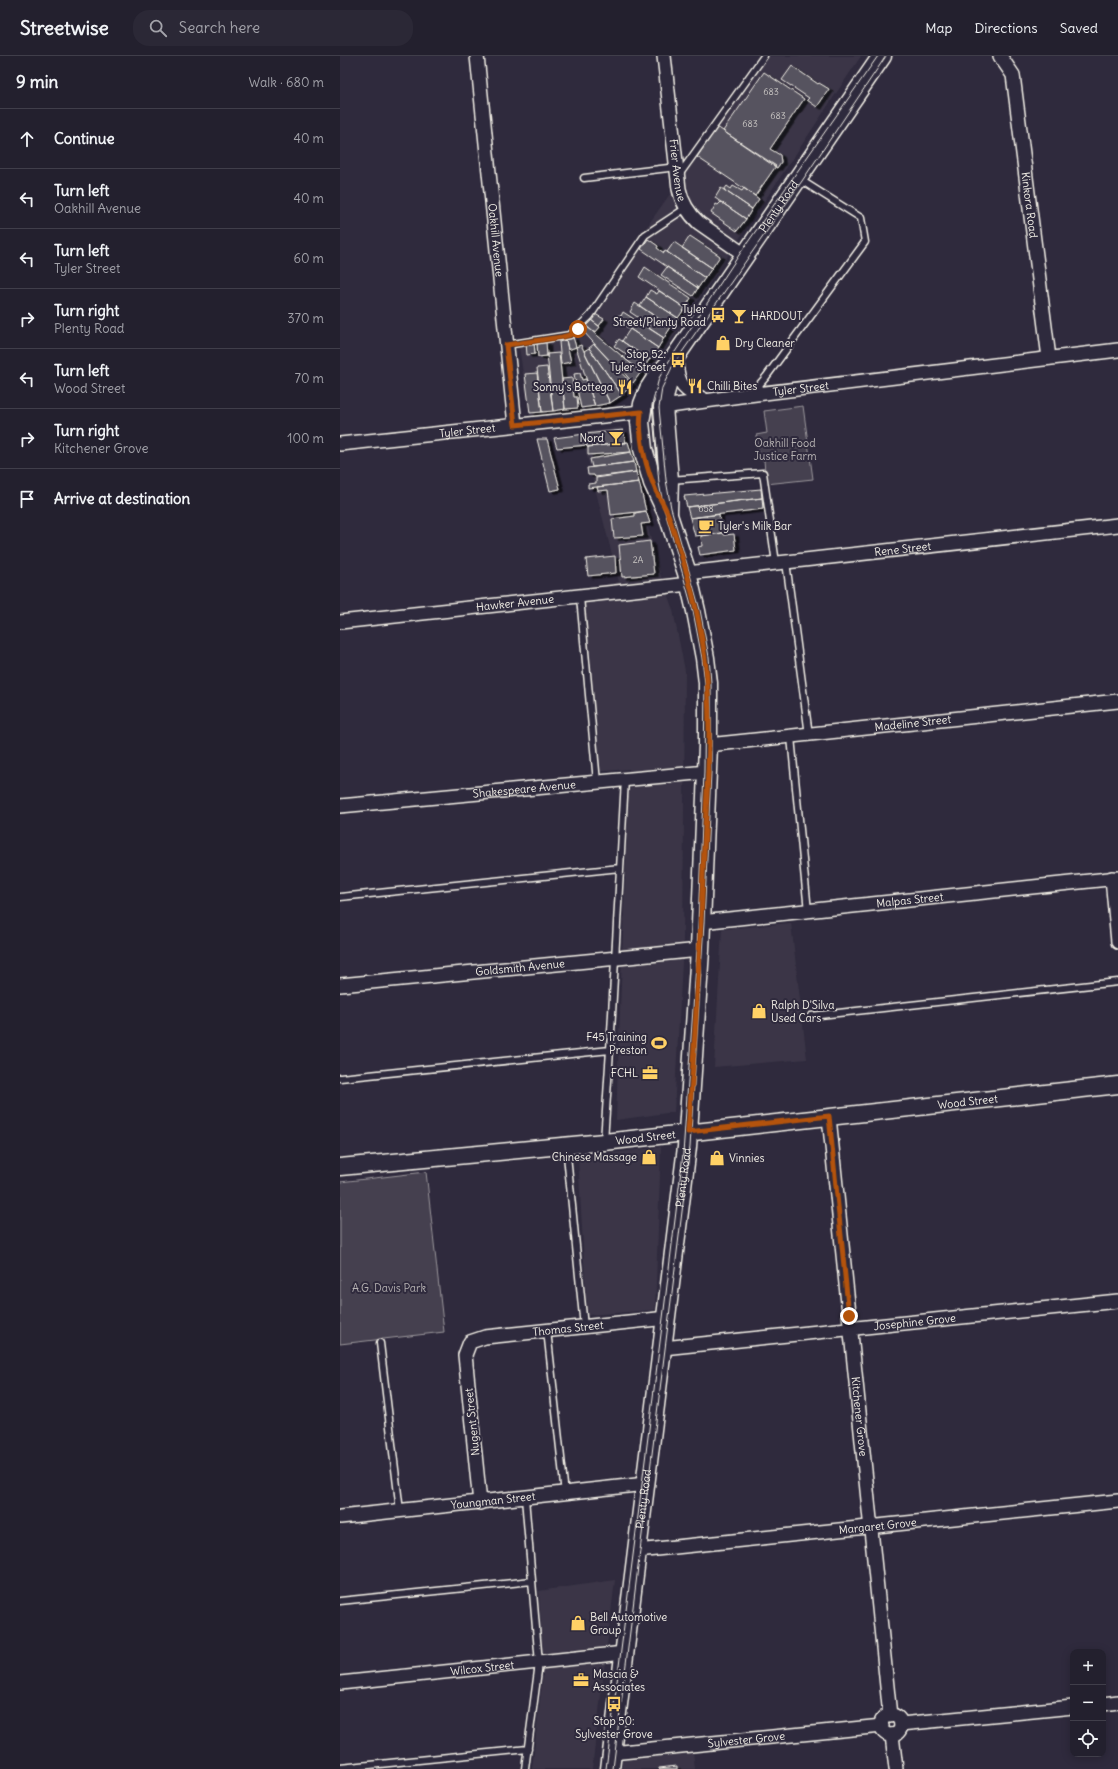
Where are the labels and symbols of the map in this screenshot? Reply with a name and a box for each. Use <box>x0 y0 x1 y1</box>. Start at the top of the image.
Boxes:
house number: 683 <box>763 86 779 97</box>
house number: 683 <box>770 110 786 121</box>
house number: 683 <box>742 118 758 129</box>
street label: Frier Avenue <box>666 138 689 203</box>
street label: Kinkora Road <box>1018 171 1041 239</box>
street label: Plenty Road <box>756 177 802 235</box>
street label: Oakhill Avenue <box>485 203 507 277</box>
place label: Tyler Street/Plenty Road <box>613 302 707 329</box>
bus stop icon: Tyler Street/Plenty Road <box>709 306 727 324</box>
bar icon: HARDOUT <box>730 307 748 325</box>
place label: HARDOUT <box>751 309 803 323</box>
route start <box>569 320 587 338</box>
shop icon: Dry Cleaner <box>714 334 732 352</box>
place label: Dry Cleaner <box>735 336 795 350</box>
place label: Stop 52: Tyler Street <box>610 347 666 374</box>
bus stop icon: Stop 52: Tyler Street <box>669 351 687 369</box>
restaurant icon: Chilli Bites <box>686 377 704 395</box>
restaurant icon: Sonny's Bottega <box>616 378 634 396</box>
street label: Tyler Street <box>772 378 830 399</box>
place label: Chilli Bites <box>707 379 757 393</box>
place label: Sonny's Bottega <box>533 380 613 394</box>
street label: Tyler Street <box>439 421 496 440</box>
bar icon: Nord <box>607 429 625 447</box>
place label: Nord <box>579 431 605 445</box>
park label: Oakhill Food Justice Farm <box>753 436 817 463</box>
house number: 658 <box>698 503 714 514</box>
cafe icon: Tyler's Milk Bar <box>697 517 715 535</box>
place label: Tyler's Milk Bar <box>718 519 792 533</box>
street label: Rene Street <box>874 539 932 559</box>
house number: 2A <box>633 554 644 565</box>
street label: Hawker Avenue <box>475 592 555 614</box>
street label: Madeline Street <box>874 712 952 734</box>
street label: Shakespeare Avenue <box>472 777 576 801</box>
street label: Malpas Street <box>876 889 944 910</box>
street label: Goldsmith Avenue <box>475 956 566 979</box>
place label: Ralph D'Silva Used Cars <box>771 998 834 1025</box>
shop icon: Ralph D'Silva Used Cars <box>750 1002 768 1020</box>
place label: F45 Training Preston <box>586 1030 647 1057</box>
sports icon: F45 Training Preston <box>650 1034 668 1052</box>
office icon: FCHL <box>641 1064 659 1082</box>
place label: FCHL <box>611 1066 638 1080</box>
street label: Wood Street <box>937 1091 999 1112</box>
street label: Wood Street <box>615 1127 677 1148</box>
street label: Plenty Road <box>673 1146 694 1208</box>
shop icon: Chinese Massage <box>640 1148 658 1166</box>
shop icon: Vinnies <box>708 1149 726 1167</box>
place label: Chinese Massage <box>552 1150 637 1164</box>
place label: Vinnies <box>729 1151 764 1165</box>
park label: A.G. Davis Park <box>352 1281 427 1295</box>
route end <box>840 1307 858 1325</box>
street label: Josephine Grove <box>873 1311 957 1333</box>
street label: Thomas Street <box>532 1318 605 1339</box>
street label: Kitchener Grove <box>848 1376 871 1457</box>
street label: Nugent Street <box>461 1387 483 1457</box>
street label: Plenty Road <box>633 1468 654 1530</box>
street label: Youngman Street <box>450 1489 536 1512</box>
street label: Margaret Grove <box>838 1515 917 1537</box>
place label: Bell Automotive Group <box>590 1610 667 1637</box>
shop icon: Bell Automotive Group <box>569 1614 587 1632</box>
street label: Wilcox Street <box>450 1658 515 1678</box>
place label: Mascia & Associates <box>593 1667 645 1694</box>
office icon: Mascia & Associates <box>572 1671 590 1689</box>
bus stop icon: Stop 50: Sylvester Grove <box>605 1695 623 1713</box>
place label: Stop 50: Sylvester Grove <box>575 1714 653 1741</box>
street label: Sylvester Grove <box>707 1729 786 1750</box>

